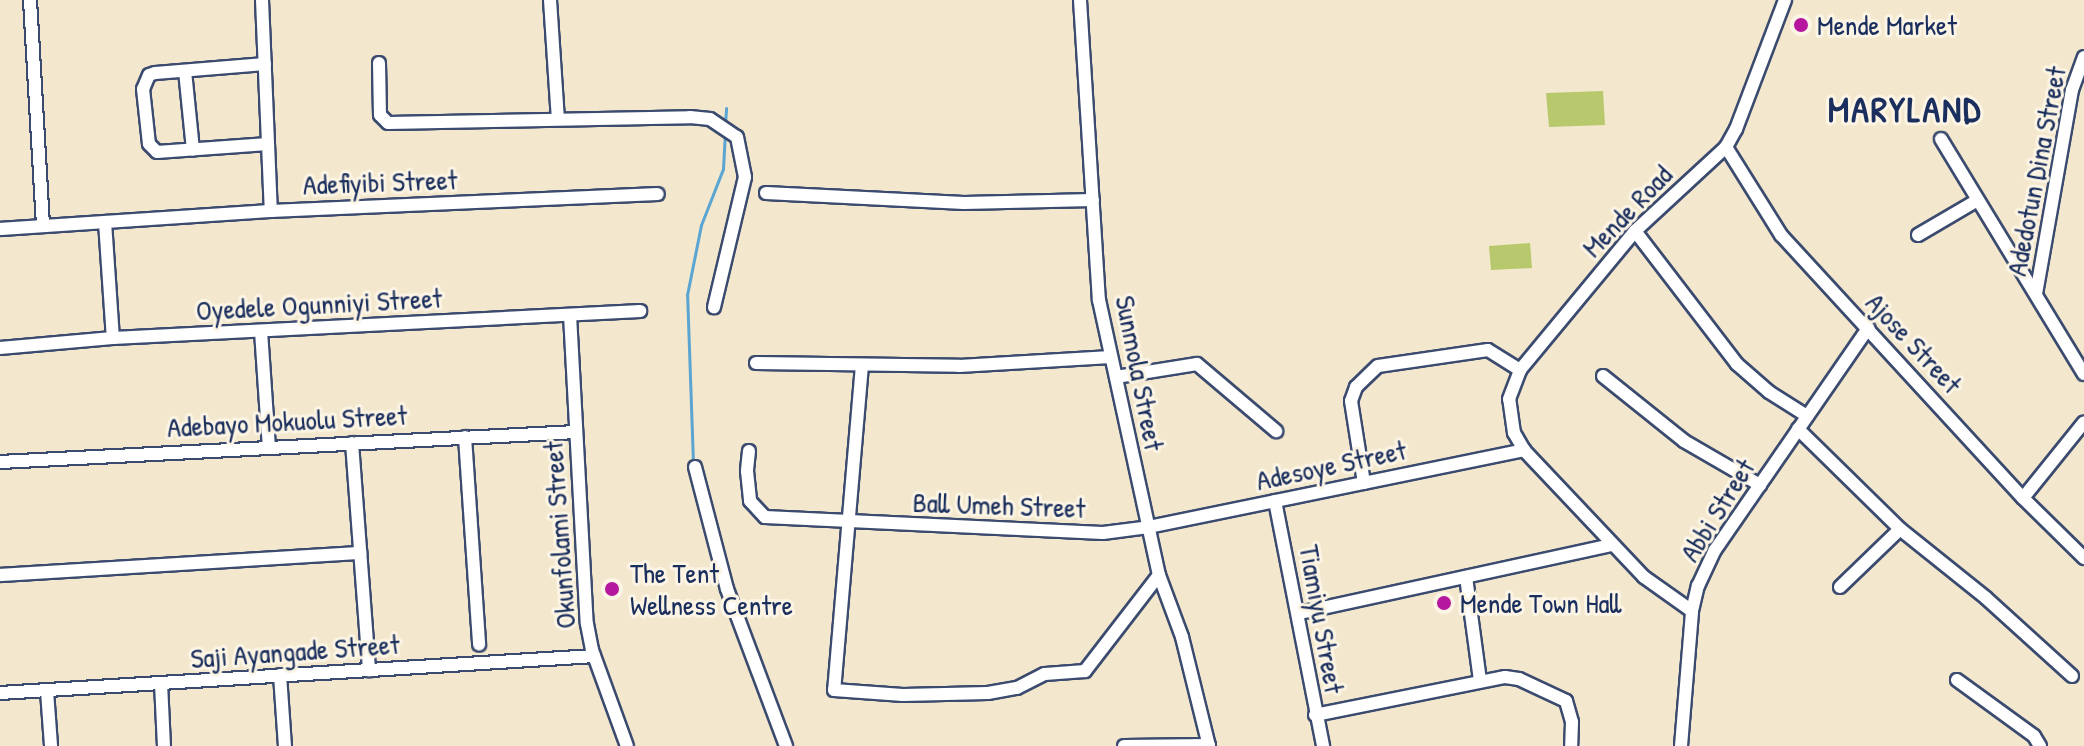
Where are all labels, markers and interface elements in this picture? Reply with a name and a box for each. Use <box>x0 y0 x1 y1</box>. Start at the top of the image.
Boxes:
place label: Mende Market <box>1817 8 1957 42</box>
marker: Mende Market <box>1792 16 1810 34</box>
street label: Adedotun Dina Street <box>1999 63 2073 279</box>
district label: MARYLAND <box>1828 87 1982 131</box>
street label: Mende Road <box>1575 158 1679 264</box>
street label: Adefiyibi Street <box>302 163 458 201</box>
street label: Oyedele Ogunniyi Street <box>195 281 443 327</box>
street label: Ajose Street <box>1859 286 1969 400</box>
street label: Sunmola Street <box>1109 293 1171 453</box>
street label: Adebayo Mokuolu Street <box>166 398 408 444</box>
street label: Adesoye Street <box>1253 433 1409 497</box>
street label: Okunfolami Street <box>536 440 582 630</box>
street label: Abbi Street <box>1672 452 1762 568</box>
street label: Ball Umeh Street <box>912 485 1086 525</box>
street label: Tiamiyu Street <box>1292 542 1352 696</box>
place label: The Tent Wellness Centre <box>630 556 793 622</box>
marker: The Tent Wellness Centre <box>601 578 623 600</box>
place label: Mende Town Hall <box>1460 586 1622 620</box>
marker: Mende Town Hall <box>1435 594 1453 612</box>
street label: Saji Ayangade Street <box>189 627 401 675</box>

